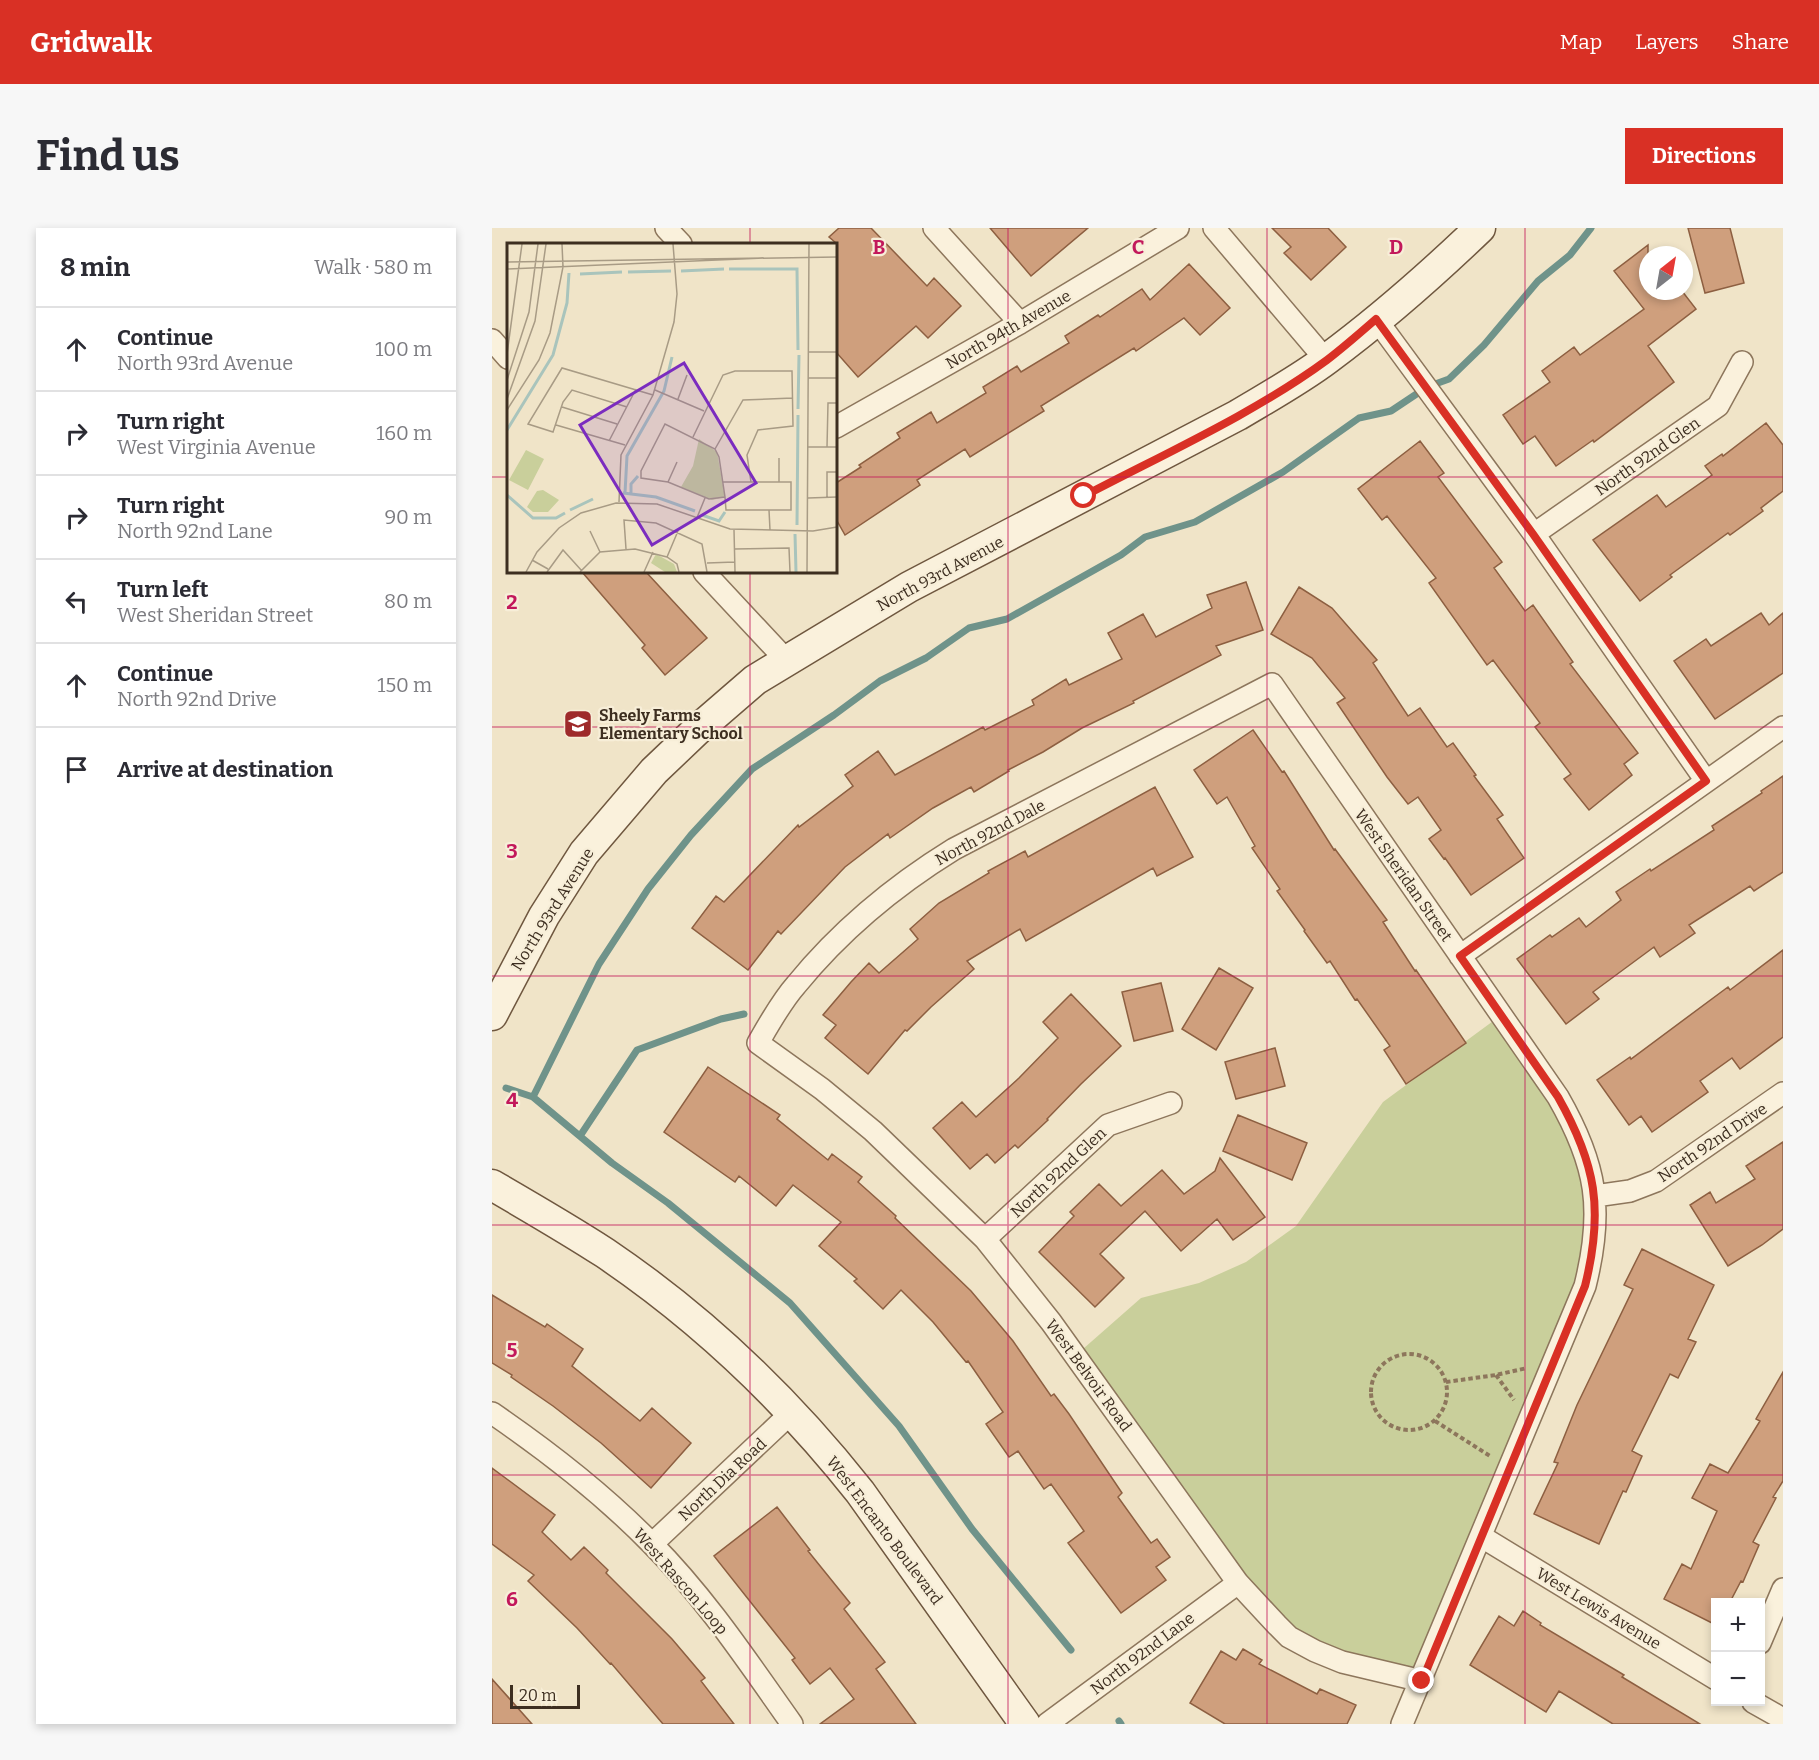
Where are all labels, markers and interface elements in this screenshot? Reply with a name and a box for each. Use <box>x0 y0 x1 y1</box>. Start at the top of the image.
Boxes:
text: Gridwalk <box>30 26 152 59</box>
text: Map <box>1560 29 1602 55</box>
text: Layers <box>1635 29 1699 55</box>
text: Share <box>1732 29 1789 55</box>
button: Directions <box>1625 128 1783 184</box>
text: Find us <box>36 131 180 181</box>
text: B <box>873 235 886 259</box>
text: C <box>1132 235 1144 259</box>
text: D <box>1389 235 1403 259</box>
inset map <box>507 243 837 573</box>
north arrow <box>1639 246 1693 300</box>
text: 8 min <box>60 252 130 283</box>
text: Walk · 580 m <box>314 255 432 279</box>
street label: North 94th Avenue <box>942 286 1074 373</box>
text: Continue <box>117 324 213 351</box>
icon: ahead <box>60 333 93 366</box>
text: 100 m <box>375 337 432 361</box>
text: North 93rd Avenue <box>117 351 293 375</box>
text: Turn right <box>117 408 225 435</box>
street label: North 92nd Glen <box>1591 413 1703 500</box>
icon: right <box>60 417 93 450</box>
text: 160 m <box>376 421 432 445</box>
text: West Virginia Avenue <box>117 435 316 459</box>
route start <box>1070 482 1096 508</box>
text: Turn right <box>117 492 225 519</box>
icon: right <box>60 501 93 534</box>
text: 90 m <box>384 505 432 529</box>
text: North 92nd Lane <box>117 519 273 543</box>
street label: North 93rd Avenue <box>874 532 1007 615</box>
text: Turn left <box>117 576 209 603</box>
icon: left <box>60 585 93 618</box>
text: 80 m <box>384 589 432 613</box>
text: 2 <box>506 590 518 614</box>
text: West Sheridan Street <box>117 603 313 627</box>
text: Continue <box>117 660 213 687</box>
icon: ahead <box>60 669 93 702</box>
text: 150 m <box>377 673 432 697</box>
text: North 92nd Drive <box>117 687 277 711</box>
place label: Sheely Farms Elementary School <box>599 706 743 743</box>
school or university icon: Sheely Farms Elementary School <box>562 708 594 740</box>
icon: arrive <box>60 753 93 786</box>
text: Arrive at destination <box>117 756 333 783</box>
street label: North 92nd Dale <box>932 796 1048 869</box>
street label: West Sheridan Street <box>1351 806 1457 945</box>
street label: North 93rd Avenue <box>507 844 597 974</box>
text: 4 <box>506 1088 518 1112</box>
street label: North 92nd Drive <box>1654 1099 1771 1186</box>
street label: North 92nd Glen <box>1007 1123 1110 1221</box>
street label: West Belvoir Road <box>1042 1316 1136 1435</box>
text: 5 <box>507 1338 518 1362</box>
street label: North Dia Road <box>675 1434 770 1525</box>
street label: West Encanto Boulevard <box>823 1452 947 1609</box>
street label: West Rascon Loop <box>629 1524 732 1638</box>
street label: West Lewis Avenue <box>1533 1564 1665 1653</box>
text: 6 <box>506 1587 518 1611</box>
map controls <box>1711 1598 1765 1706</box>
button: + <box>1711 1598 1765 1652</box>
street label: North 92nd Lane <box>1087 1608 1198 1698</box>
button: − <box>1711 1652 1765 1706</box>
route end <box>1408 1667 1434 1693</box>
scale bar <box>510 1682 580 1710</box>
text: 20 m <box>519 1686 556 1705</box>

